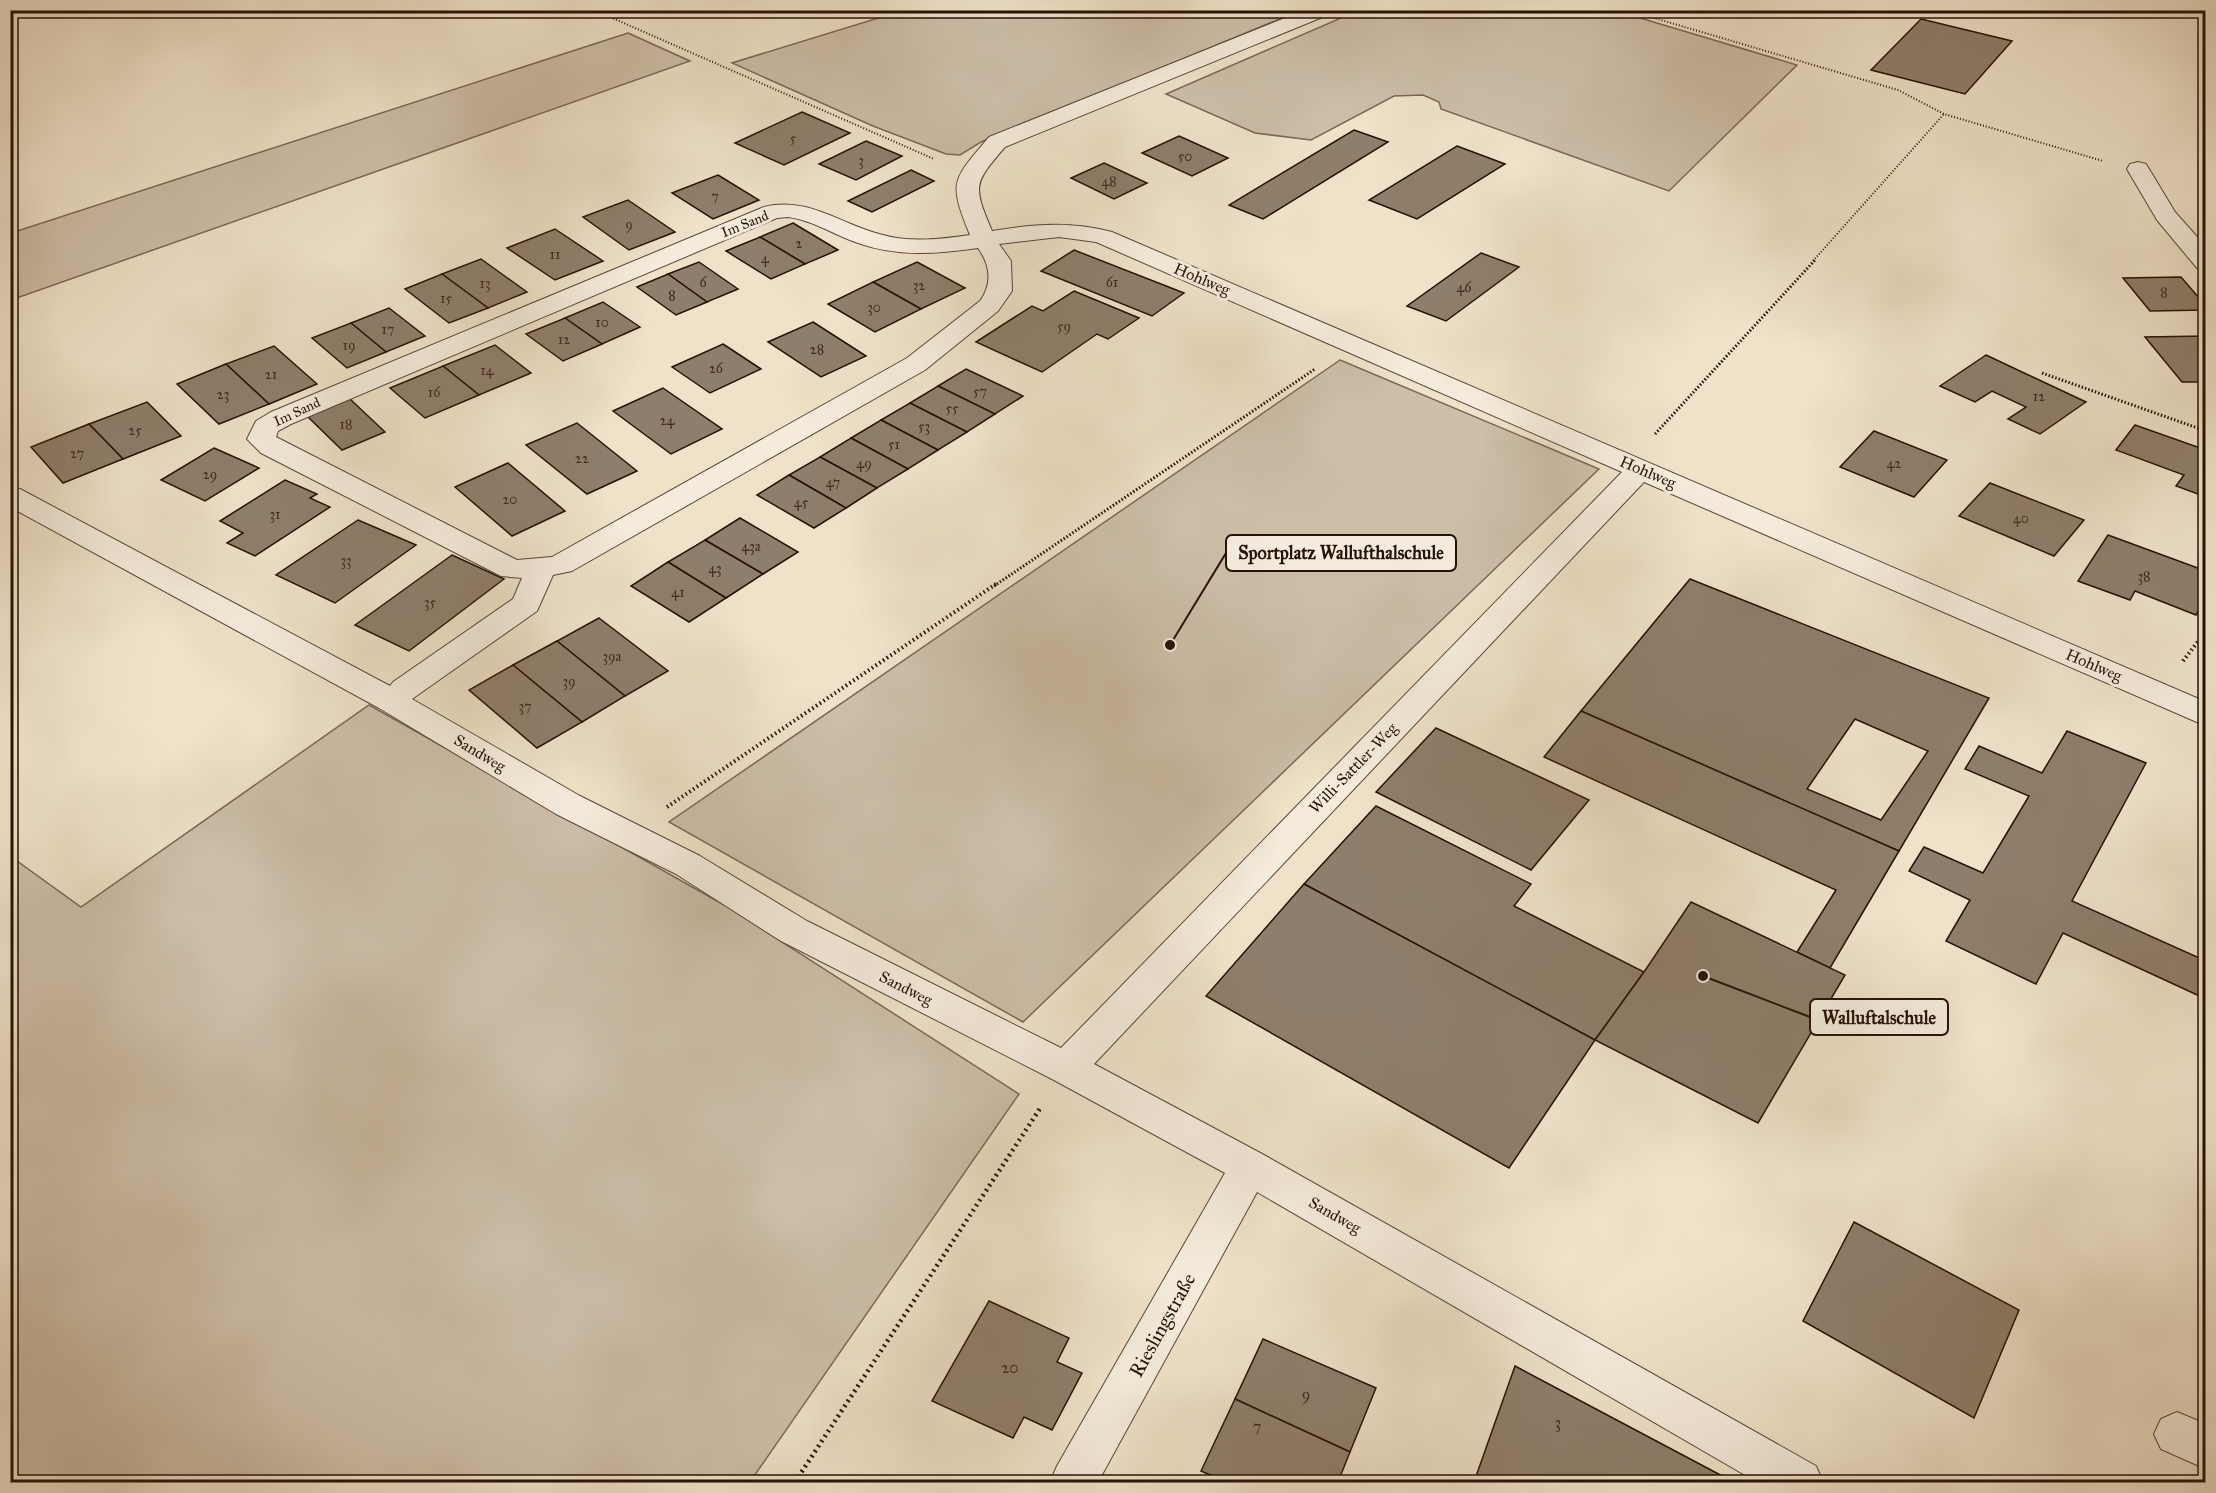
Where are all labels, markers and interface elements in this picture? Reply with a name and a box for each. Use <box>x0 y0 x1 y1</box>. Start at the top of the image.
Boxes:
house number: 5 <box>790 130 797 147</box>
house number: 50 <box>1178 148 1192 165</box>
house number: 3 <box>858 152 864 169</box>
house number: 48 <box>1101 173 1117 190</box>
house number: 7 <box>711 188 719 205</box>
street label: Im Sand <box>719 207 771 241</box>
house number: 9 <box>625 216 633 233</box>
house number: 2 <box>796 235 803 252</box>
house number: 11 <box>549 246 561 263</box>
house number: 4 <box>761 250 770 267</box>
street label: Hohlweg <box>1171 259 1233 300</box>
house number: 6 <box>699 274 707 291</box>
house number: 61 <box>1106 274 1119 291</box>
house number: 13 <box>479 275 491 292</box>
house number: 32 <box>913 277 925 294</box>
house number: 46 <box>1457 279 1472 296</box>
house number: 8 <box>2160 284 2168 301</box>
house number: 8 <box>668 287 676 304</box>
house number: 15 <box>440 290 452 307</box>
house number: 30 <box>867 299 881 316</box>
house number: 10 <box>595 314 609 331</box>
house number: 59 <box>1057 318 1071 335</box>
house number: 17 <box>381 321 395 338</box>
house number: 12 <box>558 331 570 348</box>
house number: 19 <box>343 337 355 354</box>
house number: 28 <box>810 341 824 358</box>
house number: 26 <box>709 360 724 377</box>
house number: 14 <box>480 362 495 379</box>
house number: 21 <box>265 366 278 383</box>
house number: 57 <box>973 383 987 400</box>
house number: 16 <box>428 384 441 401</box>
house number: 23 <box>217 386 229 403</box>
house number: 12 <box>2033 388 2045 405</box>
street label: Im Sand <box>271 394 323 430</box>
house number: 55 <box>945 400 959 417</box>
house number: 24 <box>660 412 676 429</box>
house number: 18 <box>340 416 352 433</box>
house number: 53 <box>918 418 930 435</box>
house number: 25 <box>128 422 142 439</box>
house number: 51 <box>888 436 900 453</box>
house number: 27 <box>70 445 84 462</box>
house number: 22 <box>575 450 589 467</box>
street label: Hohlweg <box>1617 452 1679 493</box>
house number: 49 <box>856 455 872 472</box>
house number: 42 <box>1887 455 1901 472</box>
house number: 29 <box>203 466 217 483</box>
house number: 47 <box>826 474 840 491</box>
house number: 20 <box>502 491 518 508</box>
house number: 45 <box>794 494 809 511</box>
house number: 31 <box>269 506 281 523</box>
house number: 40 <box>2013 510 2029 527</box>
callout: Sportplatz Wallufthalschule <box>1226 535 1456 571</box>
house number: 43a <box>741 538 761 555</box>
text: Sportplatz Wallufthalschule <box>1238 542 1444 565</box>
house number: 33 <box>340 552 352 569</box>
house number: 43 <box>708 560 722 577</box>
house number: 38 <box>2137 568 2151 585</box>
house number: 41 <box>671 584 685 601</box>
house number: 35 <box>424 594 437 611</box>
street label: Hohlweg <box>2063 645 2125 686</box>
house number: 39a <box>602 648 622 665</box>
house number: 39 <box>562 673 576 690</box>
house number: 37 <box>518 698 532 715</box>
street label: Willi-Sattler-Weg <box>1305 718 1402 818</box>
street label: Sandweg <box>450 730 510 777</box>
street label: Sandweg <box>876 967 936 1011</box>
callout: Walluftalschule <box>1810 999 1948 1035</box>
text: Walluftalschule <box>1822 1007 1936 1029</box>
street label: Sandweg <box>1305 1193 1365 1239</box>
street label: Rieslingstraße <box>1124 1269 1201 1382</box>
house number: 20 <box>1001 1358 1019 1377</box>
house number: 9 <box>1302 1385 1310 1404</box>
house number: 3 <box>1555 1413 1561 1432</box>
house number: 7 <box>1253 1417 1261 1436</box>

